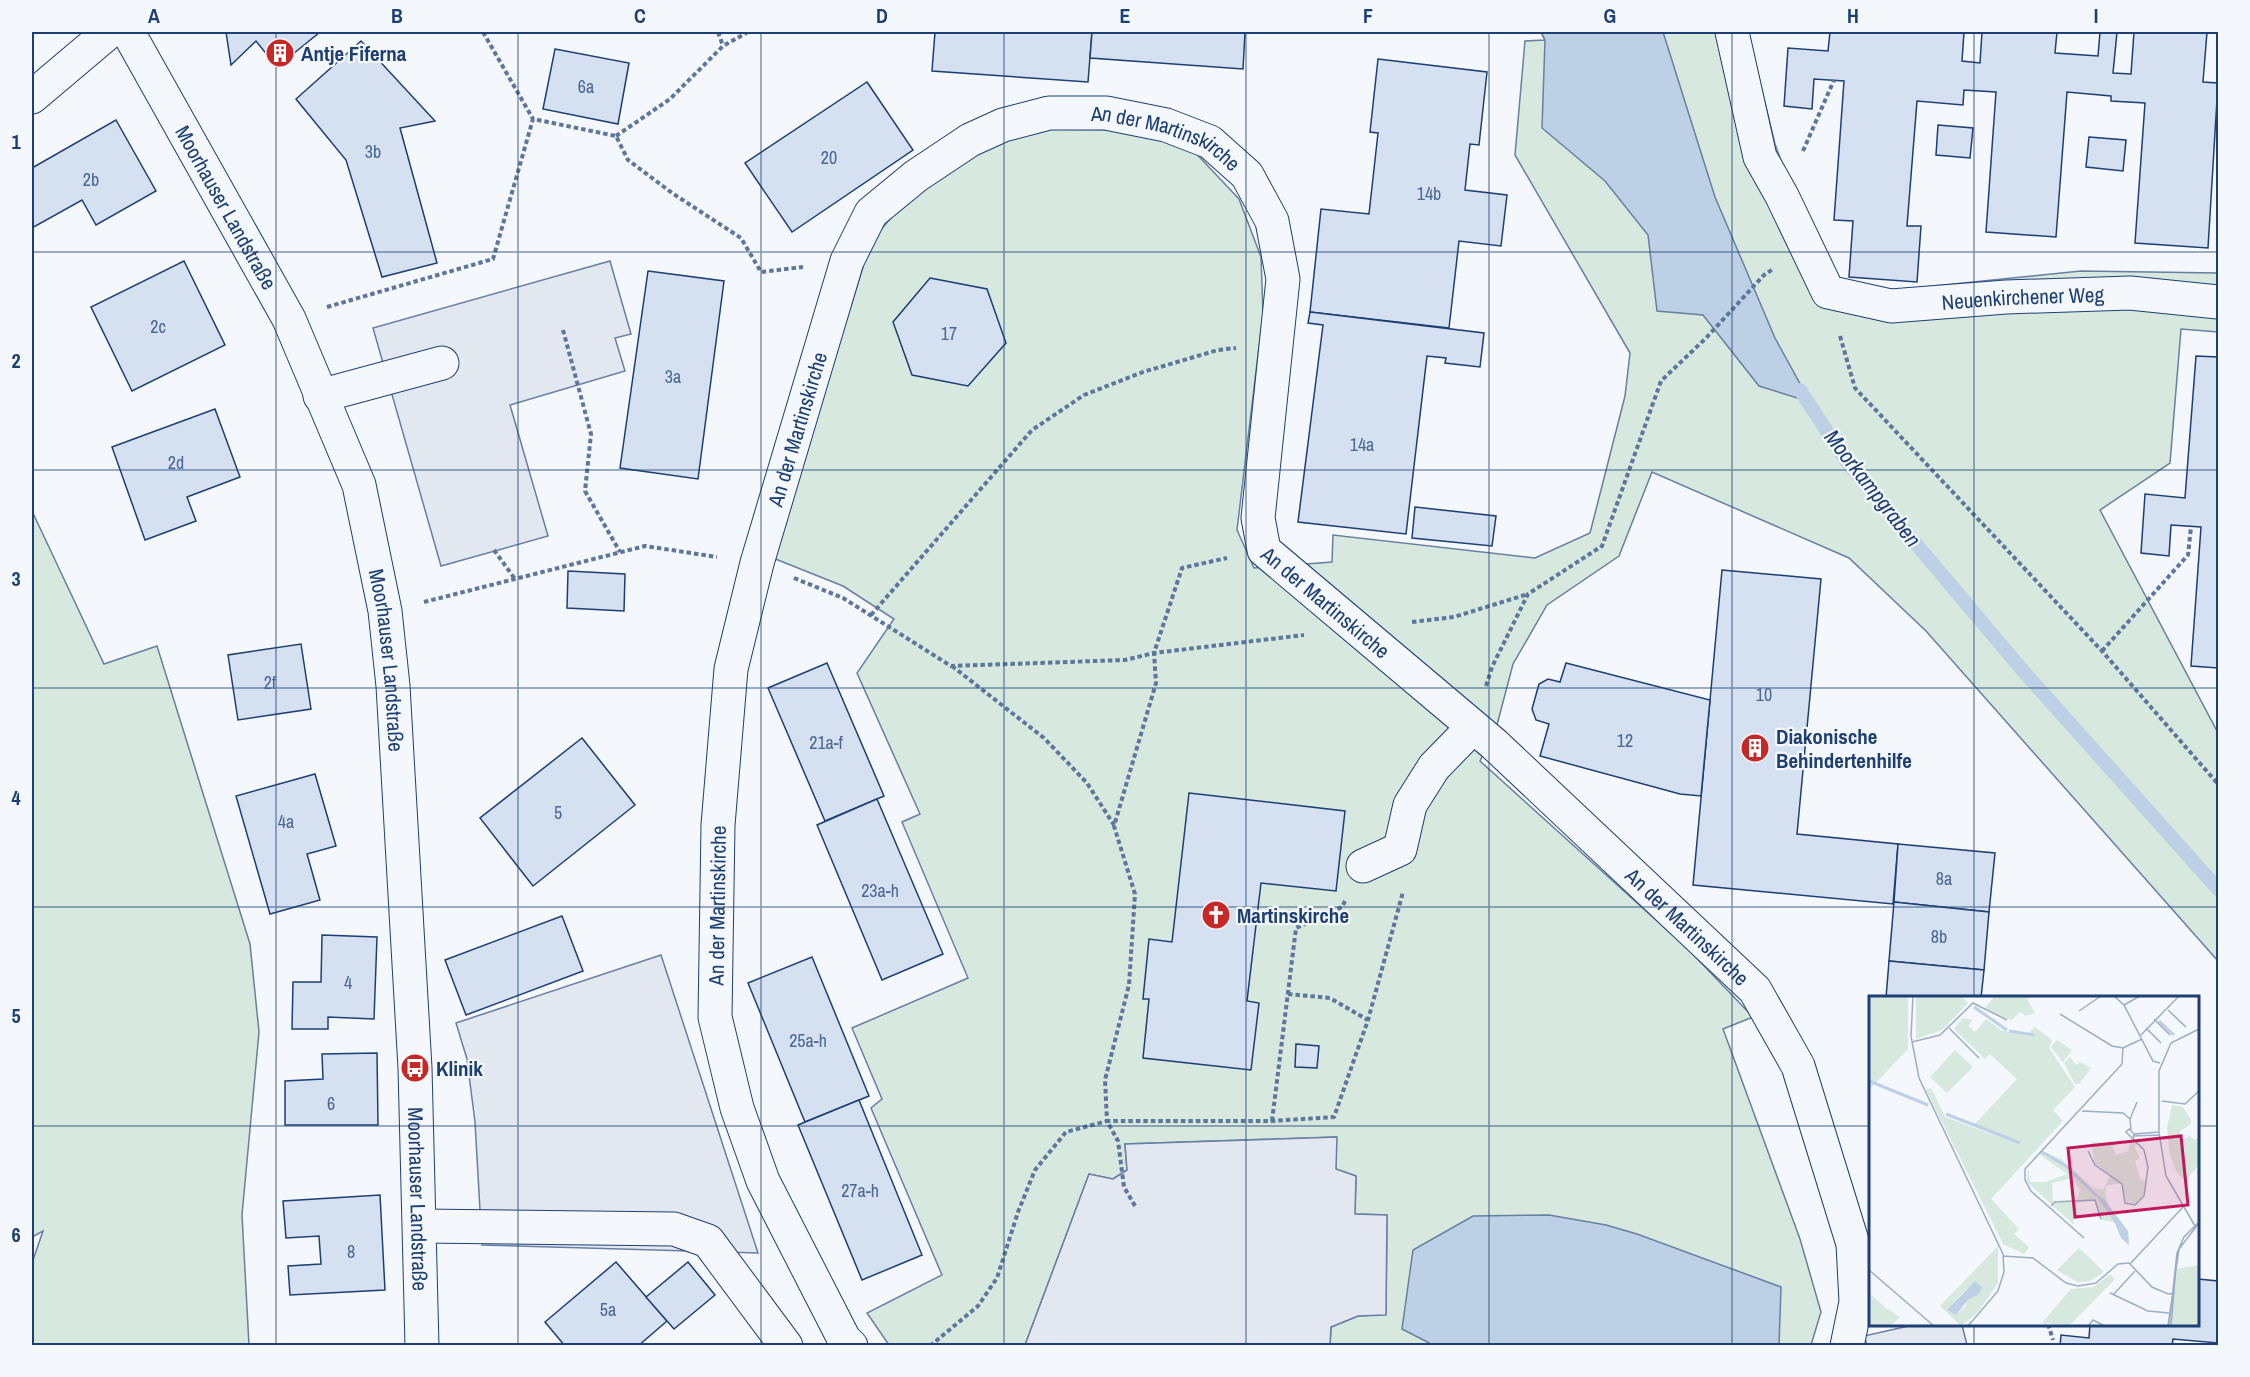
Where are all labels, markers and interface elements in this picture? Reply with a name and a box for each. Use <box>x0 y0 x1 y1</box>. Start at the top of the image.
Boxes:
text: A <box>148 2 160 29</box>
text: B <box>391 2 403 29</box>
text: C <box>634 2 646 29</box>
text: D <box>876 2 888 29</box>
text: E <box>1120 2 1131 29</box>
text: F <box>1363 2 1373 29</box>
text: G <box>1604 2 1616 29</box>
text: H <box>1847 2 1859 29</box>
text: I <box>2094 2 2098 29</box>
building icon: Antje Fiferna <box>264 37 296 69</box>
place label: Antje Fiferna <box>301 39 407 68</box>
house number: 6a <box>578 74 594 99</box>
street label: An der Martinskirche <box>1090 98 1247 177</box>
street label: Moorhauser Landstraße <box>169 120 284 295</box>
text: 1 <box>11 128 21 155</box>
house number: 3b <box>365 139 381 164</box>
house number: 20 <box>821 145 837 170</box>
house number: 2b <box>83 167 99 192</box>
house number: 14b <box>1417 181 1441 206</box>
street label: Neuenkirchener Weg <box>1941 279 2105 316</box>
house number: 2c <box>150 314 166 339</box>
house number: 17 <box>941 321 957 346</box>
text: 2 <box>11 347 21 374</box>
street label: An der Martinskirche <box>760 348 834 511</box>
house number: 3a <box>665 364 681 389</box>
water label: Moorkampgraben <box>1818 423 1928 553</box>
house number: 14a <box>1350 432 1374 457</box>
house number: 2d <box>168 450 184 475</box>
street label: An der Martinskirche <box>1255 539 1396 665</box>
text: 3 <box>11 565 21 592</box>
street label: Moorhauser Landstraße <box>362 566 411 752</box>
house number: 2f <box>264 670 277 695</box>
house number: 10 <box>1756 682 1772 707</box>
place label: Diakonische Behindertenhilfe <box>1776 722 1912 775</box>
house number: 12 <box>1617 728 1633 753</box>
house number: 21a-f <box>809 730 844 755</box>
building icon: Diakonische Behindertenhilfe <box>1739 732 1771 764</box>
text: 4 <box>11 784 21 811</box>
house number: 5 <box>554 800 562 825</box>
house number: 4a <box>278 809 294 834</box>
street label: An der Martinskirche <box>701 825 732 987</box>
street label: An der Martinskirche <box>1619 860 1756 992</box>
house number: 8a <box>1936 866 1952 891</box>
house number: 23a-h <box>861 878 899 903</box>
church icon: Martinskirche <box>1200 899 1232 931</box>
place label: Martinskirche <box>1237 901 1349 930</box>
house number: 8b <box>1931 924 1947 949</box>
house number: 4 <box>344 970 352 995</box>
inset map <box>1869 996 2199 1326</box>
text: 5 <box>11 1002 21 1029</box>
house number: 25a-h <box>789 1028 827 1053</box>
bus stop icon: Klinik <box>399 1052 431 1084</box>
place label: Klinik <box>436 1054 483 1083</box>
house number: 6 <box>327 1091 335 1116</box>
street label: Moorhauser Landstraße <box>401 1107 435 1291</box>
house number: 27a-h <box>841 1178 879 1203</box>
text: 6 <box>11 1221 21 1248</box>
house number: 8 <box>347 1239 355 1264</box>
house number: 5a <box>600 1297 616 1322</box>

